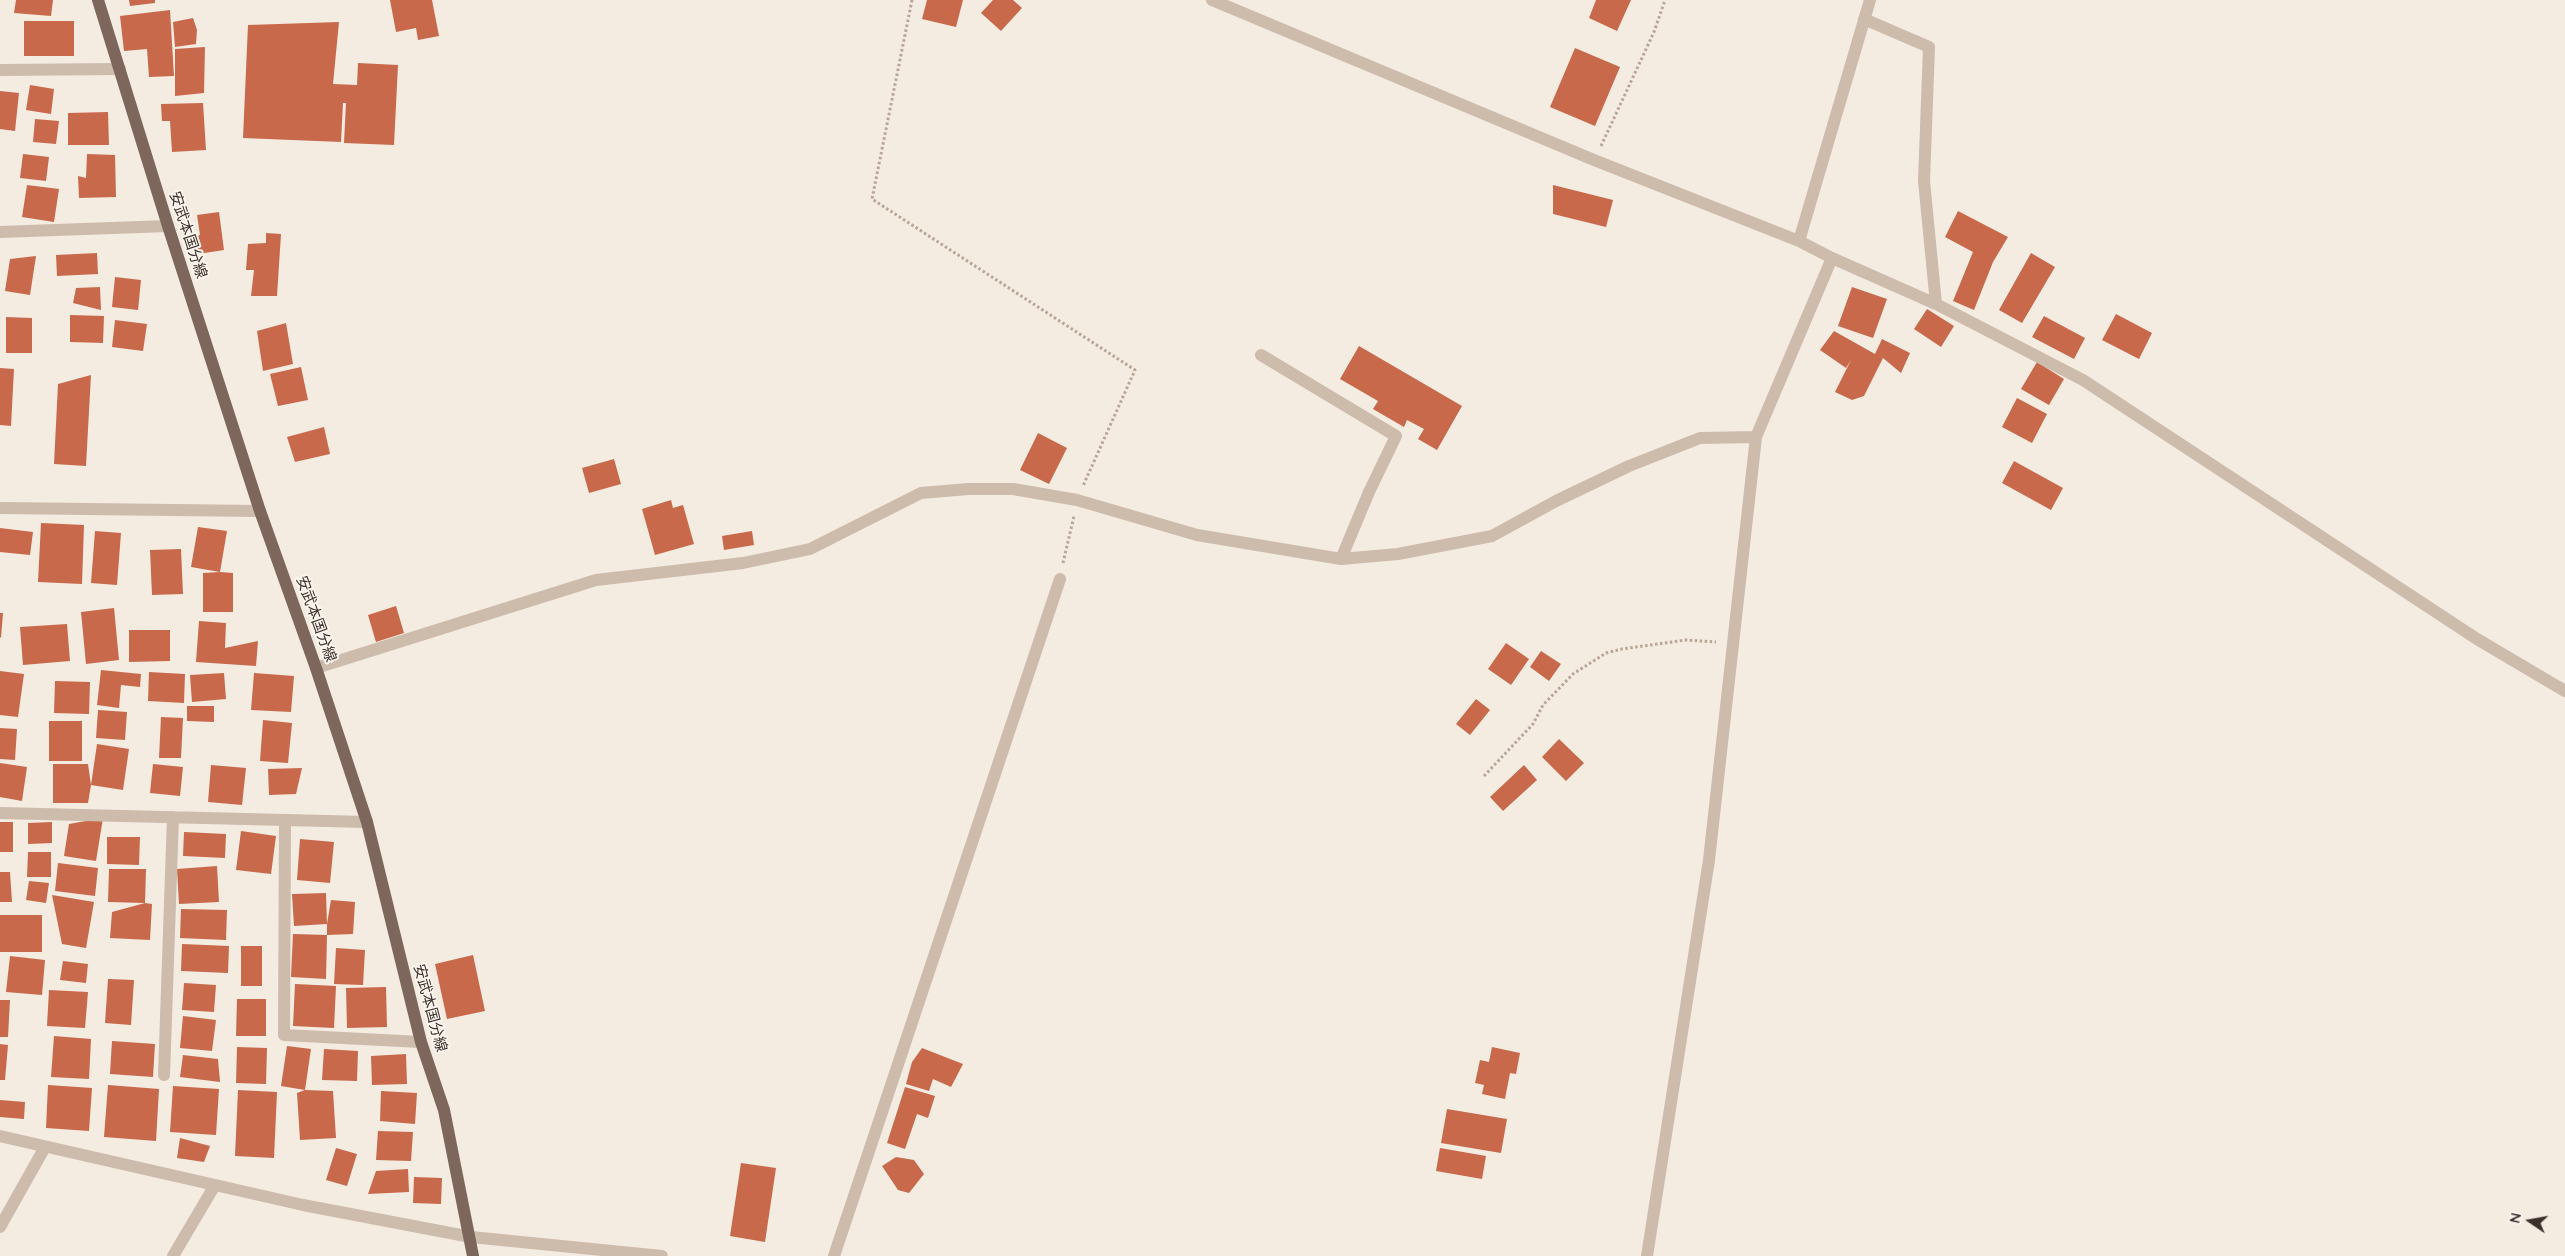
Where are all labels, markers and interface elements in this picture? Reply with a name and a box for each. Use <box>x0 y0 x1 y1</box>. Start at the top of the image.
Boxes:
street label: 安武本国分線 <box>166 189 210 281</box>
street label: 安武本国分線 <box>292 574 340 664</box>
street label: 安武本国分線 <box>410 962 450 1054</box>
north arrow <box>2505 1196 2555 1246</box>
text: N <box>2505 1211 2525 1225</box>

